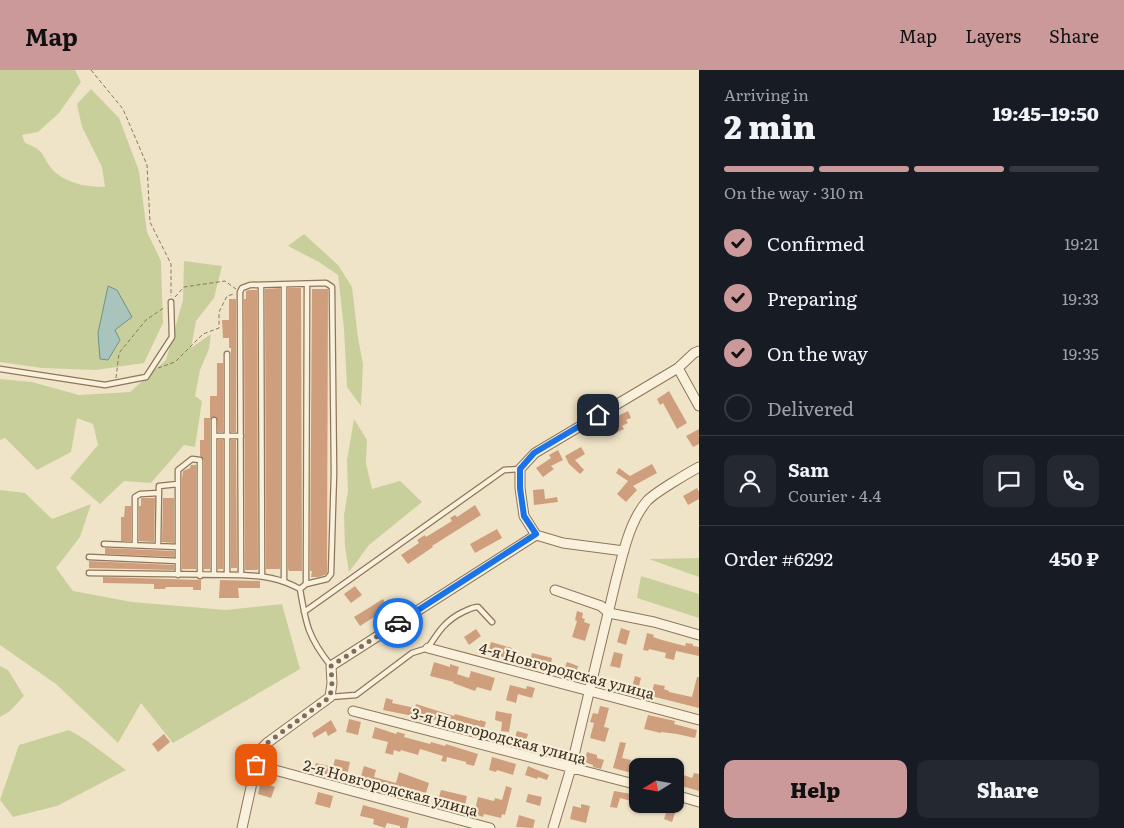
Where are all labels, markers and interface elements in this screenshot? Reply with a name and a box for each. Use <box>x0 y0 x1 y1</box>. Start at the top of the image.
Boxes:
text: Map <box>25 18 78 53</box>
text: Map <box>899 22 937 49</box>
text: Layers <box>965 22 1021 49</box>
text: Share <box>1049 22 1099 49</box>
text: Arriving in <box>724 82 809 106</box>
text: 19:45–19:50 <box>993 99 1099 127</box>
text: 2 min <box>724 101 816 149</box>
text: On the way · 310 m <box>724 180 864 204</box>
icon: check <box>724 229 752 257</box>
text: Confirmed <box>767 229 865 257</box>
text: 19:21 <box>1064 231 1099 255</box>
icon: check <box>724 284 752 312</box>
text: Preparing <box>767 284 857 312</box>
text: 19:33 <box>1062 286 1099 310</box>
icon: check <box>724 339 752 367</box>
text: On the way <box>767 339 868 367</box>
text: 19:35 <box>1062 341 1099 365</box>
pin <box>577 394 619 436</box>
text: Delivered <box>767 394 854 422</box>
icon: home <box>584 401 612 429</box>
button: person <box>724 455 776 507</box>
text: Sam <box>788 455 829 483</box>
button: chat <box>983 455 1035 507</box>
button: phone <box>1047 455 1099 507</box>
text: Courier · 4.4 <box>788 483 881 507</box>
text: Order #6292 <box>724 544 833 572</box>
text: 450 ₽ <box>1049 544 1099 572</box>
courier <box>373 598 423 648</box>
icon: car <box>384 609 412 637</box>
street label: 4-я Новгородская улица <box>477 635 658 705</box>
street label: 3-я Новгородская улица <box>409 700 590 770</box>
pin <box>235 744 277 786</box>
icon: bag <box>242 751 270 779</box>
street label: 2-я Новгородская улица <box>301 753 482 822</box>
north arrow <box>629 758 684 812</box>
map controls <box>629 758 684 813</box>
button: Help <box>724 760 907 818</box>
button: Share <box>917 760 1099 818</box>

